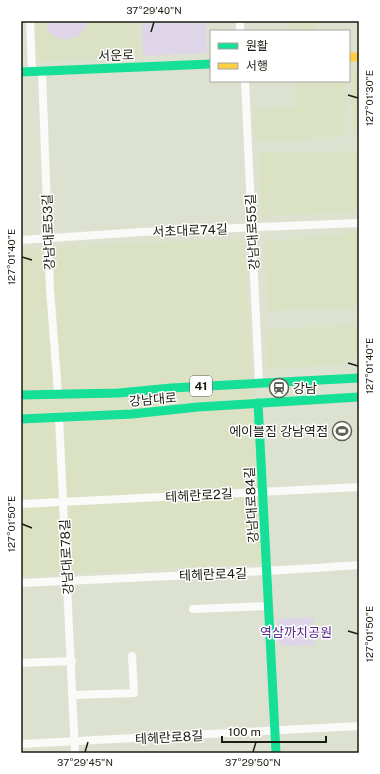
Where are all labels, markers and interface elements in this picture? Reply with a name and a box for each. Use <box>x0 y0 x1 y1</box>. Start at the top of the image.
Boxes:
text: 37°29'40"N <box>126 4 182 16</box>
legend <box>210 30 350 82</box>
text: 원활 <box>246 39 268 53</box>
street label: 서운로 <box>98 47 134 64</box>
text: 서행 <box>246 59 268 73</box>
text: 127°01'30"E <box>363 70 375 126</box>
street label: 강남대로55길 <box>243 193 262 271</box>
street label: 강남대로53길 <box>40 194 57 270</box>
street label: 서초대로74길 <box>152 222 228 239</box>
text: 127°01'40"E <box>5 229 17 285</box>
text: 127°01'40"E <box>363 338 375 394</box>
road number: 41 <box>190 376 212 396</box>
station icon: 강남 <box>268 377 290 399</box>
place label: 강남 <box>293 381 317 396</box>
street label: 강남대로 <box>129 390 178 409</box>
sports icon: 에이블짐 강남역점 <box>331 420 353 442</box>
place label: 에이블짐 강남역점 <box>229 424 328 439</box>
street label: 강남대로84길 <box>242 466 261 544</box>
street label: 테헤란로2길 <box>165 486 233 505</box>
text: 127°01'50"E <box>5 496 17 552</box>
street label: 강남대로78길 <box>57 519 76 595</box>
street label: 테헤란로4길 <box>179 566 247 583</box>
text: 127°01'50"E <box>363 606 375 662</box>
park label: 역삼까치공원 <box>260 625 332 640</box>
scale bar <box>222 718 326 744</box>
text: 100 m <box>228 725 261 739</box>
street label: 테헤란로8길 <box>135 728 203 747</box>
text: 37°29'45"N <box>57 756 113 768</box>
text: 37°29'50"N <box>225 756 281 768</box>

